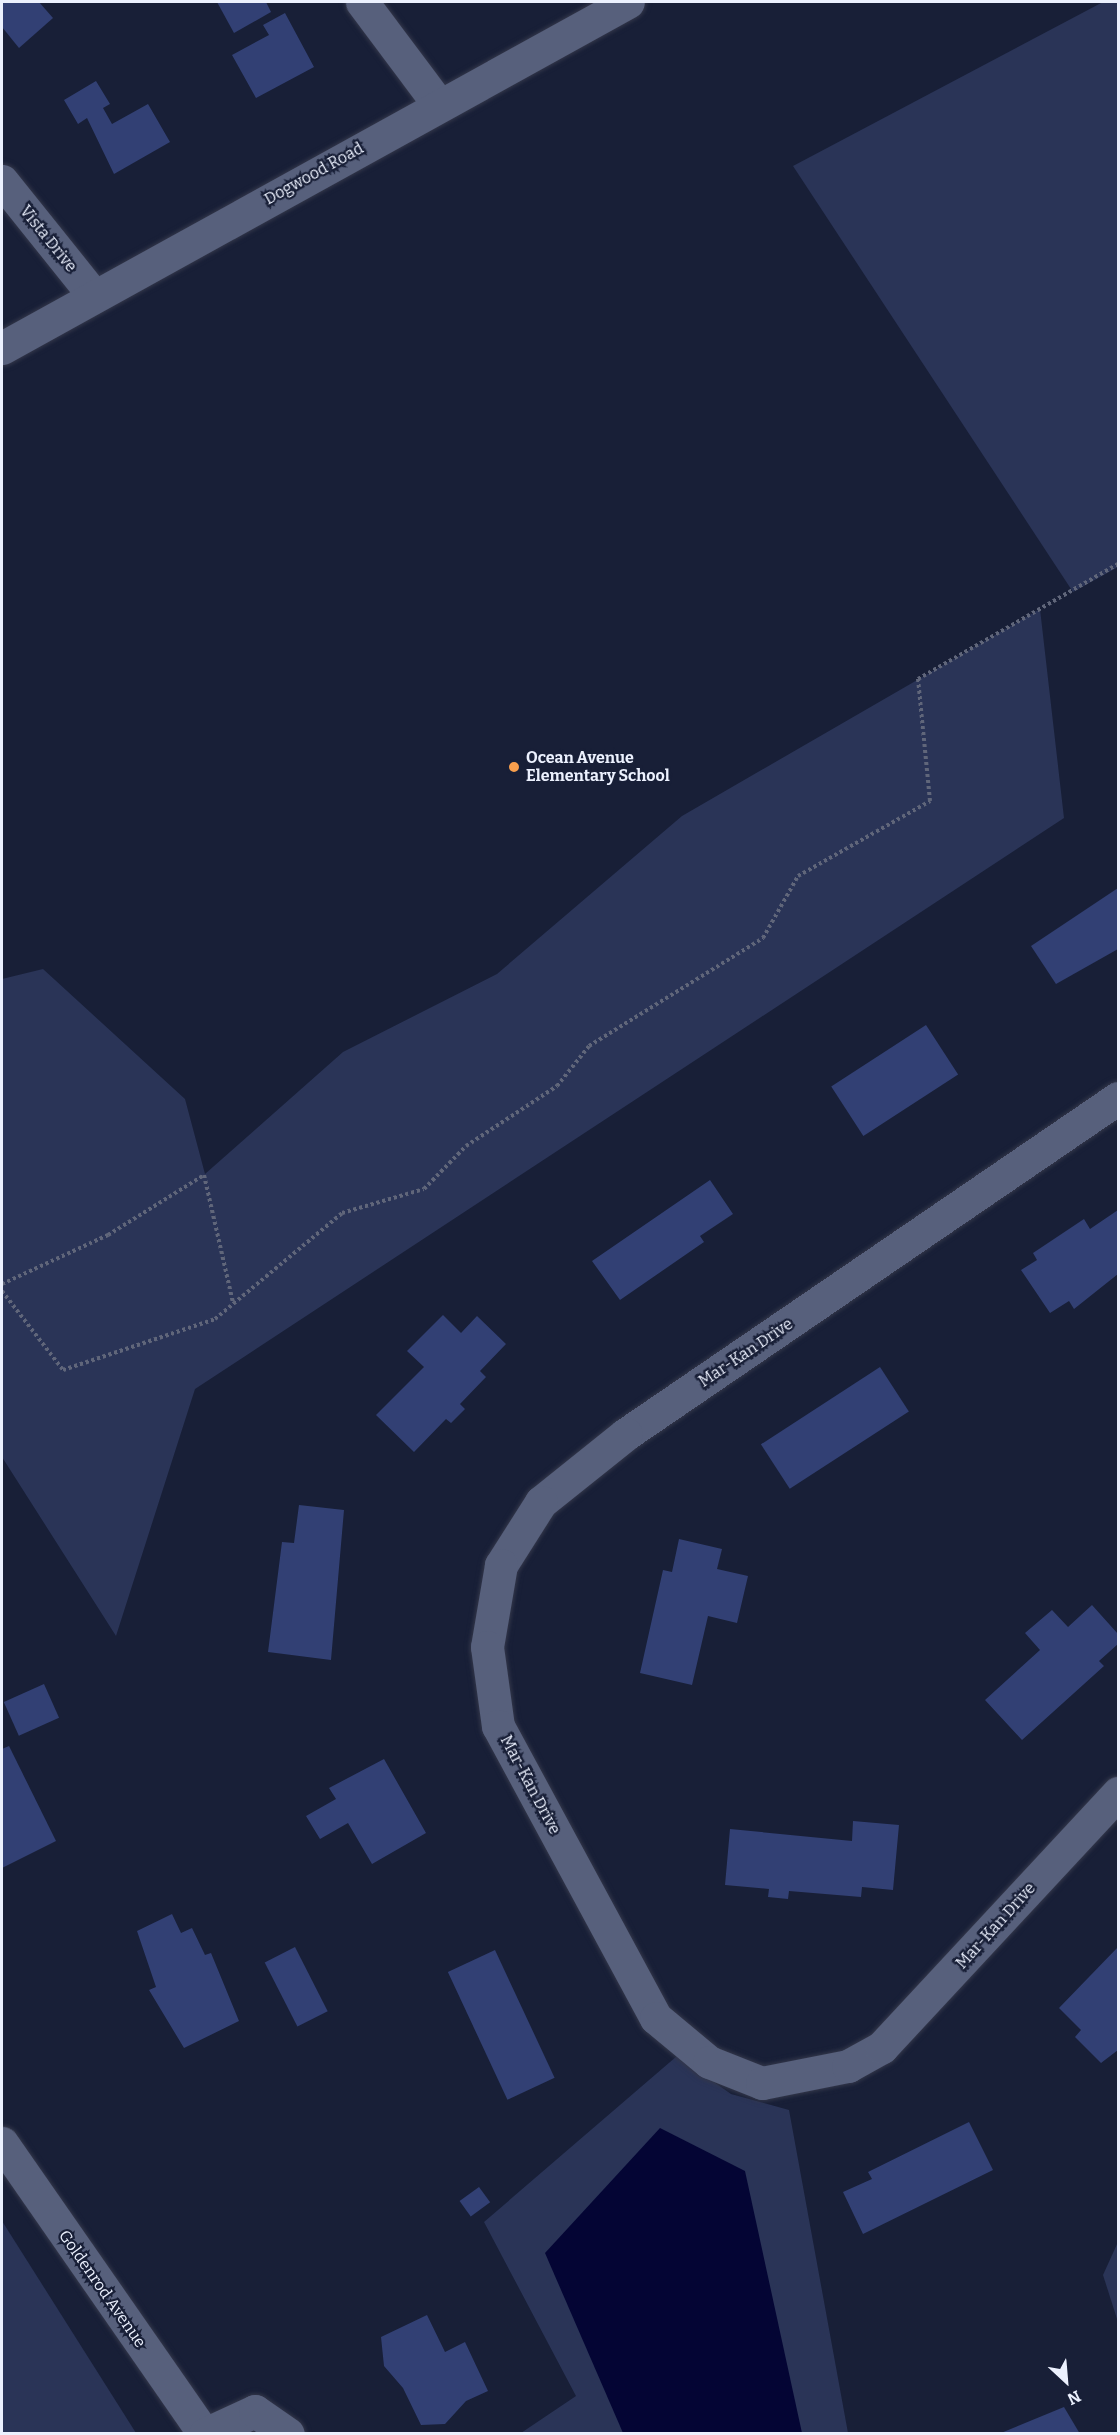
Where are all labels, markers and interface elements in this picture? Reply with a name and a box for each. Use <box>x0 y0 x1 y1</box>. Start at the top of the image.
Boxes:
street label: Dogwood Road <box>261 139 367 209</box>
street label: Vista Drive <box>15 202 81 276</box>
place label: Ocean Avenue Elementary School <box>526 748 670 786</box>
marker: Ocean Avenue Elementary School <box>507 760 521 774</box>
street label: Mar-Kan Drive <box>695 1314 797 1392</box>
street label: Mar-Kan Drive <box>496 1732 564 1838</box>
street label: Mar-Kan Drive <box>952 1879 1040 1973</box>
street label: Goldenrod Avenue <box>54 2227 150 2351</box>
north arrow <box>1036 2351 1096 2411</box>
text: N <box>1064 2386 1084 2409</box>

